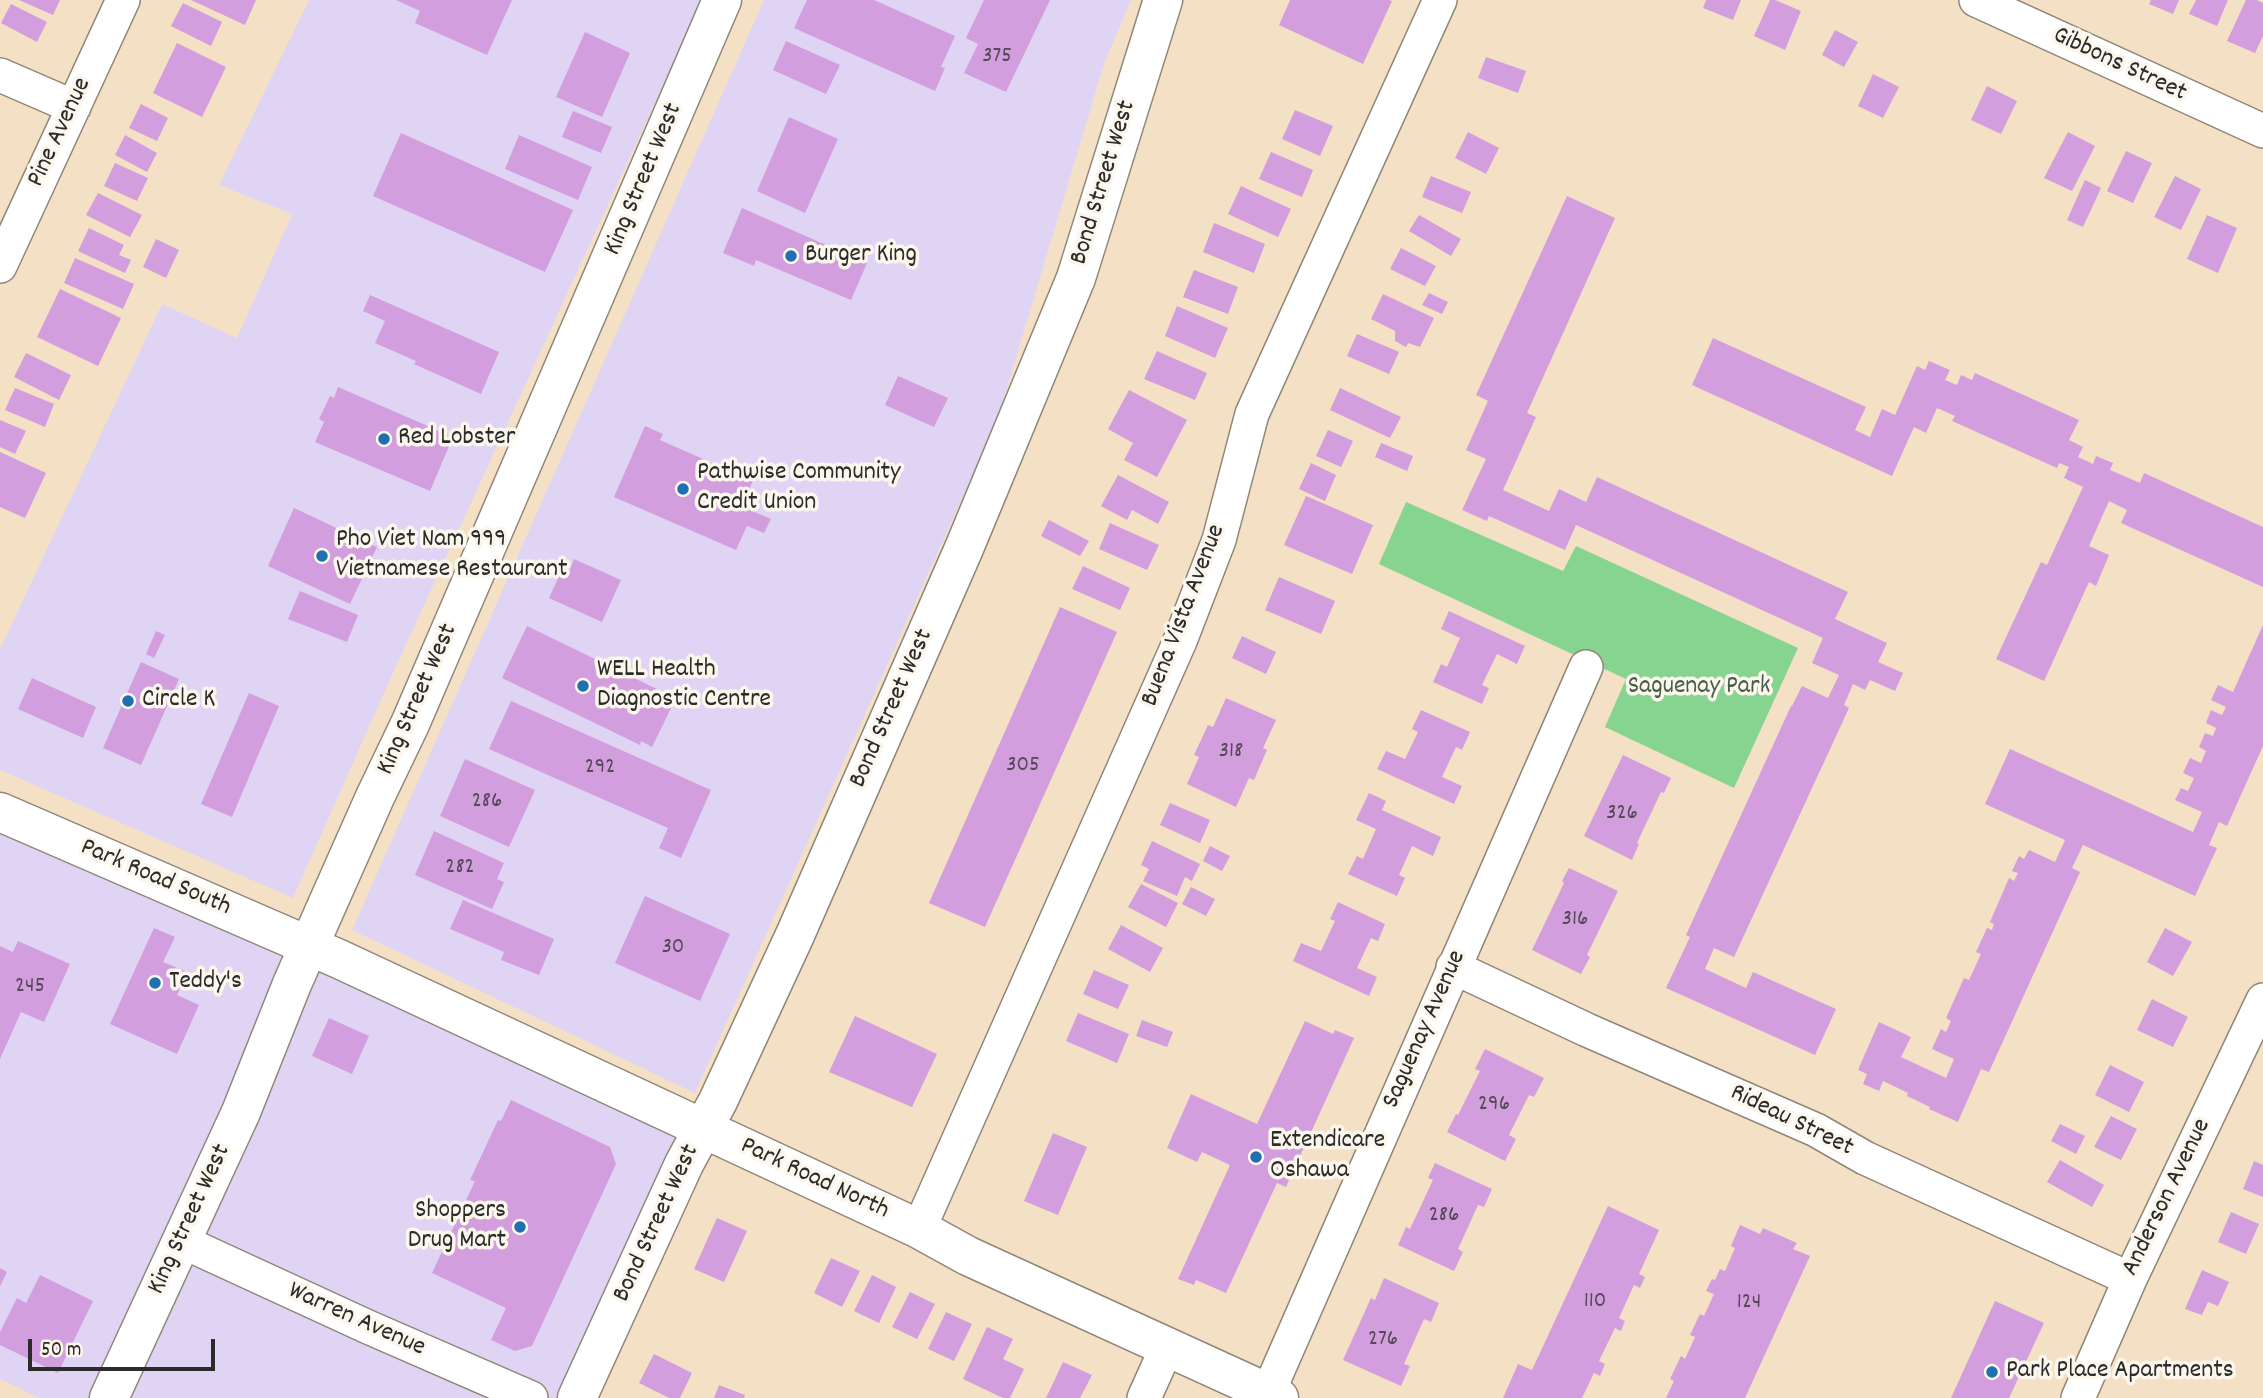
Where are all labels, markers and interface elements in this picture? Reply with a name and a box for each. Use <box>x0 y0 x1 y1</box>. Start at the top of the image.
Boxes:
street label: Gibbons Street <box>2047 21 2191 111</box>
house number: 375 <box>982 44 1012 72</box>
street label: Pine Avenue <box>22 73 100 193</box>
street label: Bond Street West <box>1065 97 1145 269</box>
street label: King Street West <box>599 99 691 261</box>
place label: Burger King <box>805 240 917 272</box>
marker: Burger King <box>783 248 799 264</box>
place label: Red Lobster <box>398 423 515 455</box>
marker: Red Lobster <box>376 431 392 447</box>
place label: Pathwise Community Credit Union <box>697 458 901 520</box>
marker: Pathwise Community Credit Union <box>675 481 691 497</box>
street label: Buena Vista Avenue <box>1136 521 1234 711</box>
place label: Pho Viet Nam 999 Vietnamese Restaurant <box>336 525 568 586</box>
marker: Pho Viet Nam 999 Vietnamese Restaurant <box>314 548 330 564</box>
street label: King Street West <box>372 620 466 780</box>
street label: Bond Street West <box>844 625 942 793</box>
place label: WELL Health Diagnostic Centre <box>597 655 771 716</box>
park label: Saguenay Park <box>1628 672 1770 704</box>
marker: WELL Health Diagnostic Centre <box>575 678 591 694</box>
place label: Circle K <box>142 685 215 717</box>
marker: Circle K <box>120 693 136 709</box>
house number: 318 <box>1219 739 1243 767</box>
house number: 305 <box>1006 753 1040 781</box>
house number: 292 <box>585 755 615 783</box>
house number: 286 <box>472 789 502 817</box>
house number: 326 <box>1606 801 1638 829</box>
street label: Park Road South <box>75 833 235 925</box>
house number: 282 <box>445 855 475 883</box>
house number: 316 <box>1562 907 1588 935</box>
house number: 30 <box>662 935 684 963</box>
street label: Saguenay Avenue <box>1377 946 1475 1114</box>
place label: Teddy's <box>169 967 242 999</box>
house number: 245 <box>15 974 45 1002</box>
marker: Teddy's <box>147 975 163 991</box>
street label: Rideau Street <box>1724 1079 1858 1165</box>
house number: 296 <box>1478 1092 1510 1120</box>
street label: Anderson Avenue <box>2116 1114 2220 1282</box>
place label: Extendicare Oshawa <box>1270 1126 1385 1188</box>
street label: Park Road North <box>735 1132 893 1228</box>
street label: King Street West <box>143 1140 239 1300</box>
street label: Bond Street West <box>608 1140 708 1308</box>
marker: Extendicare Oshawa <box>1248 1149 1264 1165</box>
place label: Shoppers Drug Mart <box>408 1196 506 1258</box>
house number: 286 <box>1429 1203 1459 1231</box>
marker: Shoppers Drug Mart <box>512 1219 528 1235</box>
street label: Warren Avenue <box>283 1277 429 1365</box>
house number: 110 <box>1584 1289 1606 1317</box>
house number: 124 <box>1737 1290 1761 1318</box>
scale bar <box>32 1324 219 1368</box>
house number: 276 <box>1368 1327 1398 1355</box>
text: 50 m <box>41 1336 81 1366</box>
place label: Park Place Apartments <box>2006 1356 2234 1388</box>
marker: Park Place Apartments <box>1984 1364 2000 1380</box>

